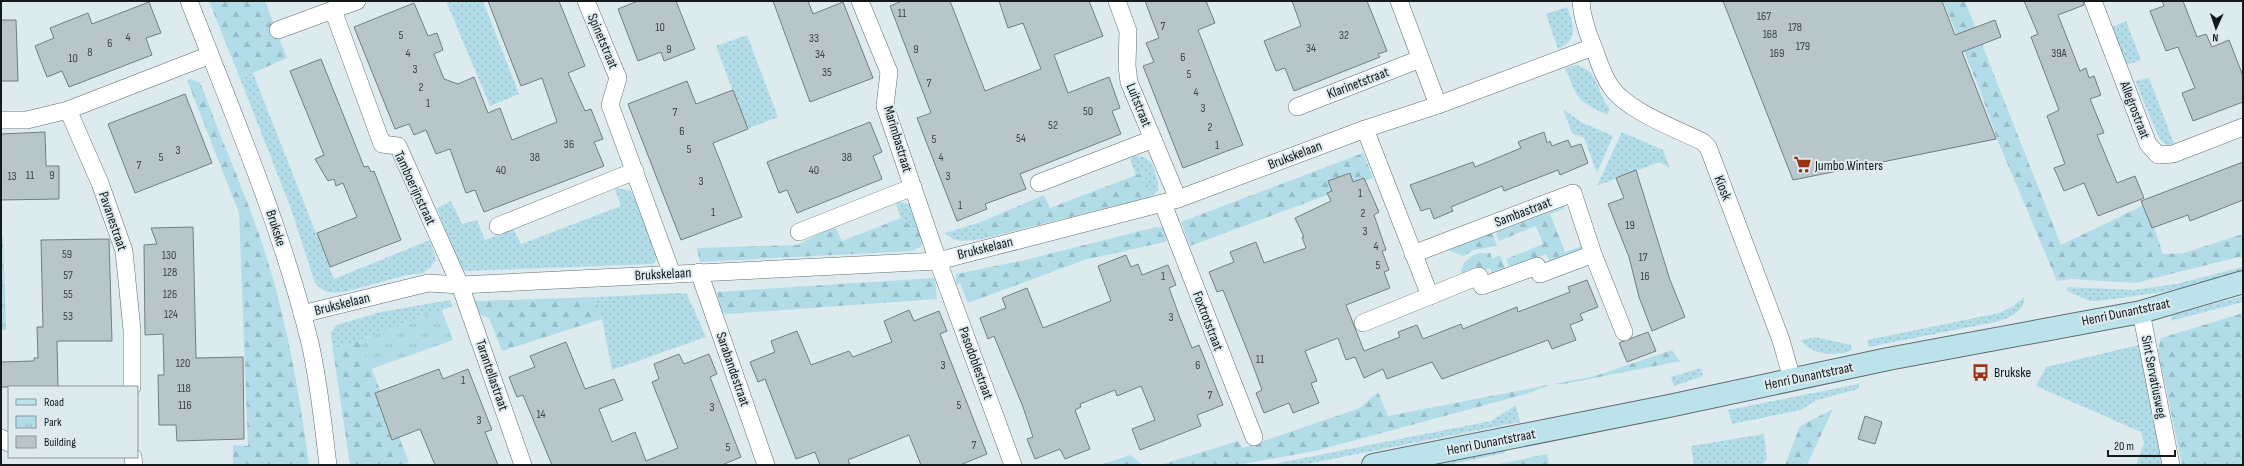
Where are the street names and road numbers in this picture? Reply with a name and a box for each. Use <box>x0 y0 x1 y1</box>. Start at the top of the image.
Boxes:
street label: Spinetstraat <box>584 11 622 71</box>
street label: Klarinetstraat <box>1325 63 1391 103</box>
street label: Allegrostraat <box>2116 78 2154 141</box>
street label: Luitstraat <box>1123 81 1155 129</box>
street label: Marimbastraat <box>880 104 916 174</box>
street label: Brukskelaan <box>1266 137 1324 173</box>
street label: Tamboerijnstraat <box>390 148 440 228</box>
street label: Kiosk <box>1711 173 1736 203</box>
street label: Pavanestraat <box>95 189 131 253</box>
street label: Sambastraat <box>1492 193 1554 231</box>
street label: Brukske <box>262 208 290 248</box>
street label: Brukskelaan <box>956 233 1014 263</box>
street label: Brukskelaan <box>634 264 692 284</box>
street label: Brukskelaan <box>313 289 371 319</box>
street label: Foxtrotstraat <box>1189 289 1227 353</box>
street label: Henri Dunantstraat <box>2080 294 2172 330</box>
street label: Pasodoblestraat <box>955 324 997 402</box>
street label: Sarabandestraat <box>712 330 754 408</box>
street label: Sint Servatiusweg <box>2138 334 2170 420</box>
street label: Tarantellastraat <box>472 337 512 413</box>
street label: Henri Dunantstraat <box>1763 358 1855 394</box>
street label: Henri Dunantstraat <box>1445 425 1537 459</box>

